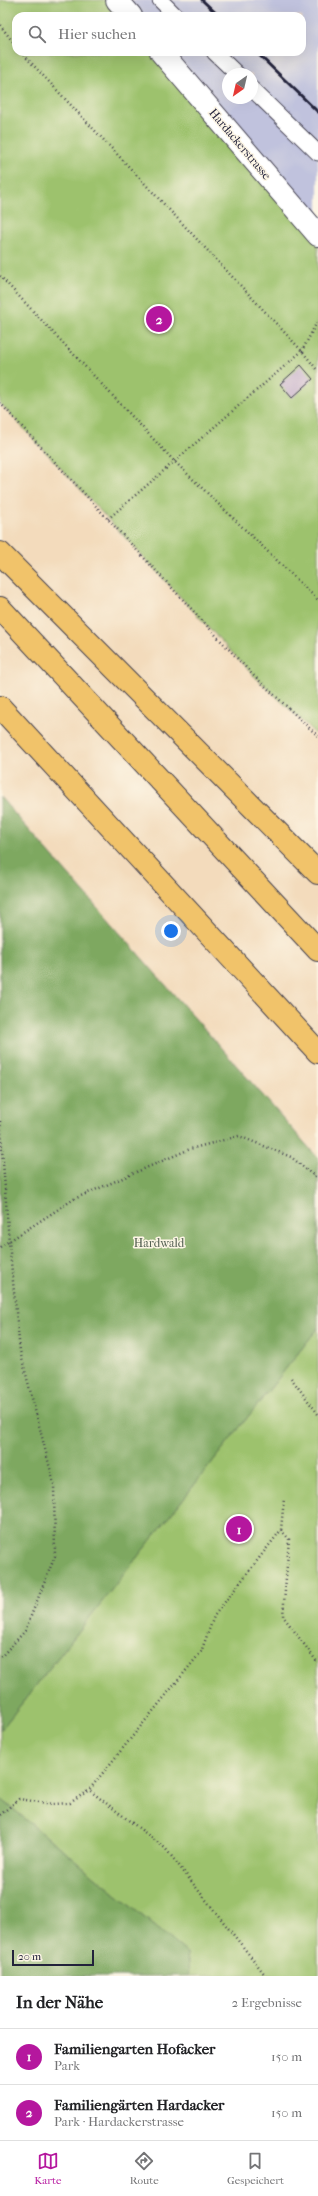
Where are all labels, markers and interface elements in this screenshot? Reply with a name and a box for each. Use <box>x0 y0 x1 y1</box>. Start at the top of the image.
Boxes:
search box <box>12 12 306 56</box>
icon: search <box>26 23 48 45</box>
text: Hier suchen <box>58 25 136 43</box>
north arrow <box>222 68 258 104</box>
street label: Hardackerstrasse <box>206 106 274 182</box>
pin: 2 <box>146 304 172 334</box>
your location <box>161 921 181 941</box>
park label: Hardwald <box>134 1236 185 1250</box>
pin: 1 <box>226 1514 252 1544</box>
scale bar <box>12 1948 94 1967</box>
text: 20 m <box>18 1950 41 1963</box>
text: In der Nähe <box>16 1992 103 2012</box>
text: 2 Ergebnisse <box>232 1995 302 2010</box>
text: Familiengarten Hofacker <box>54 2040 215 2058</box>
text: 1 <box>27 2049 31 2064</box>
text: 150 m <box>271 2049 302 2064</box>
text: Park <box>54 2058 80 2073</box>
text: Familiengärten Hardacker <box>54 2096 224 2114</box>
text: 2 <box>26 2105 32 2120</box>
text: 150 m <box>271 2105 302 2120</box>
text: Park · Hardackerstrasse <box>54 2114 184 2129</box>
tab: Karte <box>34 2150 61 2187</box>
tab: Route <box>130 2150 159 2187</box>
tab: Gespeichert <box>227 2150 284 2187</box>

